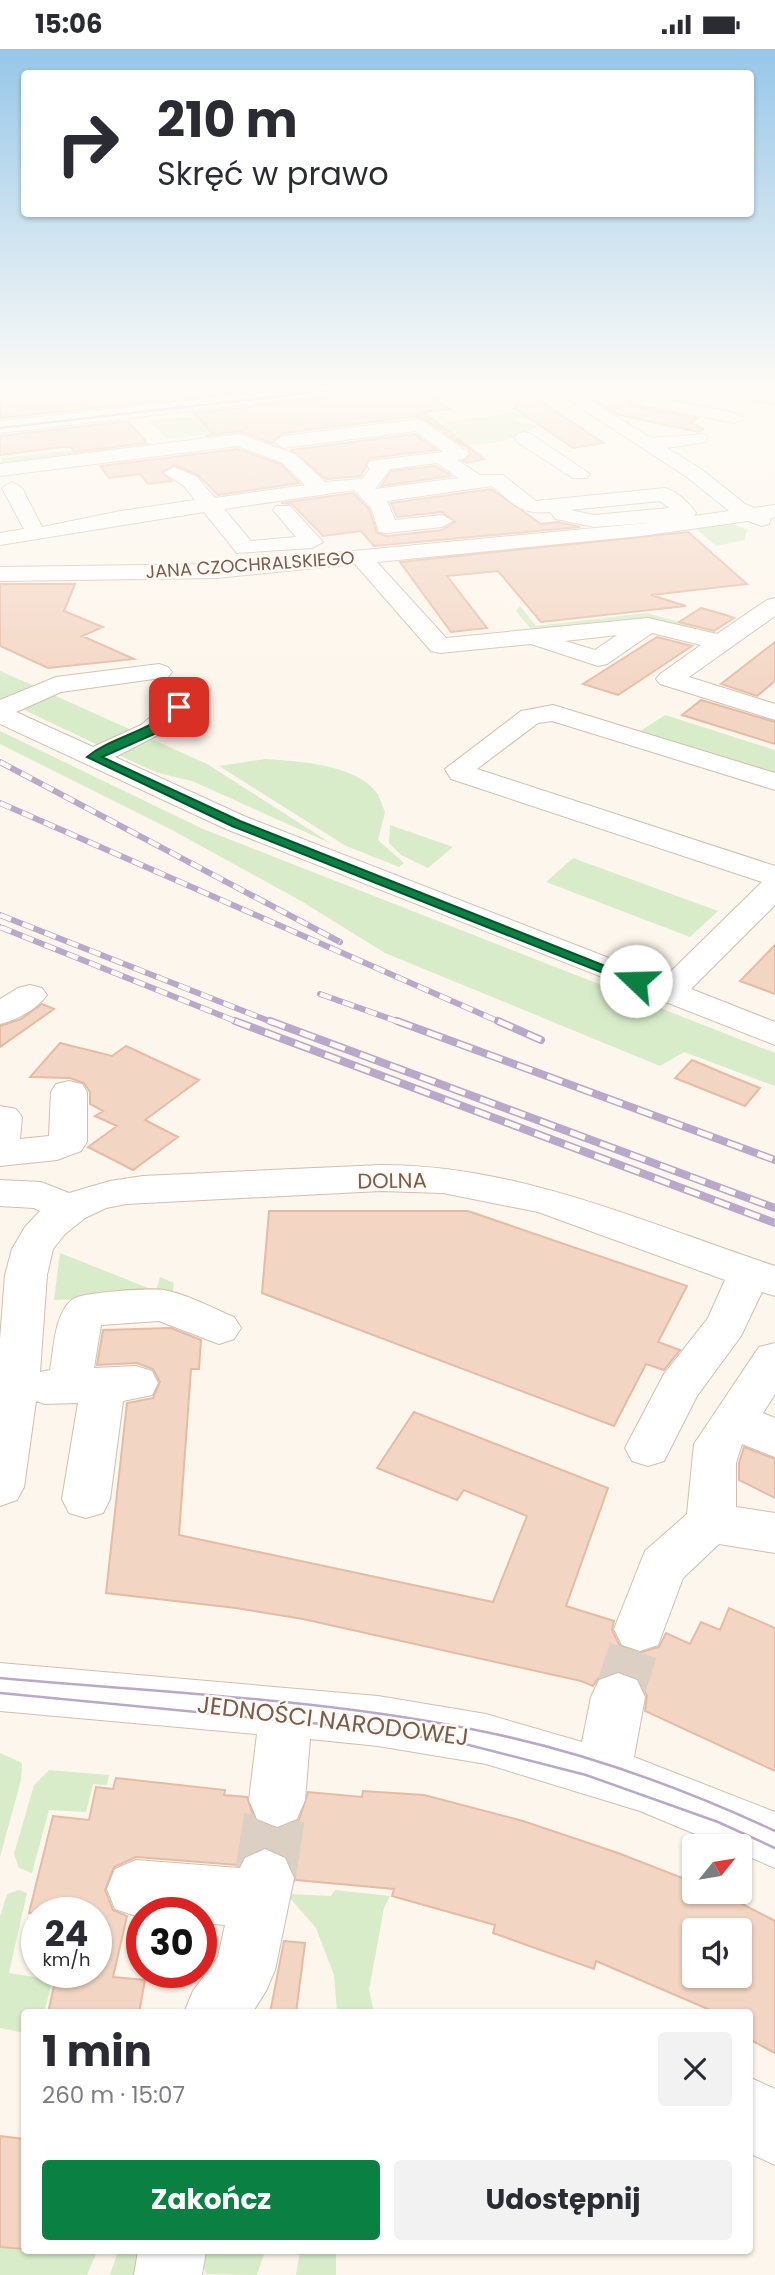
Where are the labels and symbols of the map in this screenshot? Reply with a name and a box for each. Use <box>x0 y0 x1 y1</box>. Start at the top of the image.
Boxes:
street label: JANA CZOCHRALSKIEGO <box>145 545 355 584</box>
pin <box>149 677 209 737</box>
position arrow <box>599 944 673 1018</box>
street label: DOLNA <box>357 1165 427 1196</box>
street label: JEDNOŚCI NARODOWEJ <box>195 1687 471 1754</box>
north arrow <box>682 1834 752 1904</box>
speed limit sign: 30 <box>126 1897 217 1988</box>

